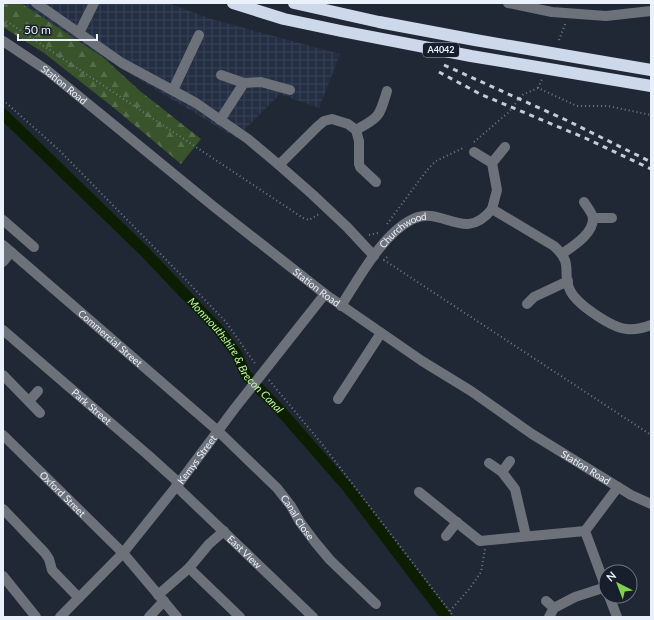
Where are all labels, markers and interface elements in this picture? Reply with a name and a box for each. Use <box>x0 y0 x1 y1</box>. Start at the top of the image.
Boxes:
scale bar <box>18 16 97 42</box>
text: 50 m <box>24 22 51 37</box>
road number: A4042 <box>423 43 459 57</box>
street label: Station Road <box>39 62 90 107</box>
street label: Churchwood <box>376 210 427 250</box>
street label: Station Road <box>291 265 343 309</box>
water label: Monmouthshire & Brecon Canal <box>186 295 287 416</box>
street label: Commercial Street <box>76 307 145 369</box>
street label: Park Street <box>69 386 114 427</box>
street label: Kemys Street <box>175 432 219 486</box>
street label: Station Road <box>559 447 613 487</box>
street label: Oxford Street <box>37 469 89 519</box>
street label: Canal Close <box>278 492 317 542</box>
street label: East View <box>225 532 264 571</box>
north arrow <box>598 564 638 604</box>
text: N <box>603 569 618 584</box>

